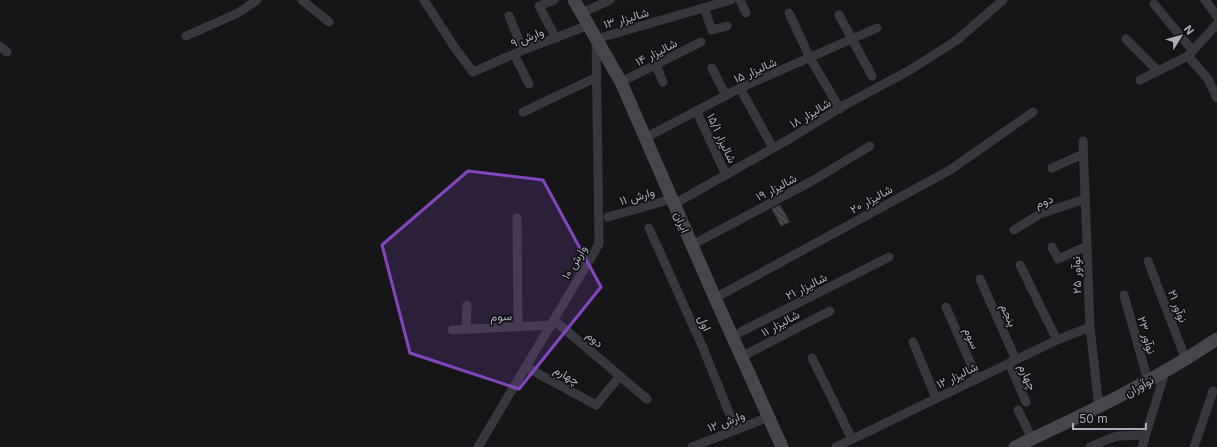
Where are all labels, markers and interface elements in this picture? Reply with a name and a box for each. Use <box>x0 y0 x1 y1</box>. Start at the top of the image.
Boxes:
street label: شالیزار ۱۳ <box>602 4 651 33</box>
north arrow <box>1161 16 1201 56</box>
text: N <box>1181 22 1197 38</box>
street label: وارش ۹ <box>508 24 546 51</box>
street label: شالیزار ۱۴ <box>632 35 680 70</box>
street label: شالیزار ۱۵ <box>731 54 779 87</box>
street label: شالیزار ۱۸ <box>787 95 834 132</box>
street label: شالیزار ۱۵/۱ <box>703 111 740 166</box>
street label: شالیزار ۱۹ <box>753 170 799 205</box>
street label: شالیزار ۲۰ <box>847 181 895 218</box>
street label: وارش ۱۱ <box>618 184 657 209</box>
street label: دوم <box>1033 191 1056 212</box>
street label: ایران <box>670 209 693 235</box>
street label: وارش ۱۰ <box>558 242 591 282</box>
street label: نوآور ۲۵ <box>1068 256 1085 294</box>
street label: شالیزار ۲۱ <box>783 269 830 304</box>
street label: نوآور ۲۱ <box>1164 287 1191 325</box>
street label: پنجم <box>996 301 1021 329</box>
street label: شالیزار ۱۱ <box>758 307 802 340</box>
street label: سوم <box>490 308 512 325</box>
street label: اول <box>694 313 715 334</box>
street label: نوآور ۲۳ <box>1134 314 1160 356</box>
street label: سوم <box>960 325 983 351</box>
street label: دوم <box>583 327 607 352</box>
street label: شالیزار ۱۲ <box>934 358 981 392</box>
street label: چهارم <box>1015 361 1040 393</box>
street label: چهارم <box>551 362 583 389</box>
street label: نوآوران <box>1122 372 1157 401</box>
scale bar <box>1073 405 1146 431</box>
street label: وارش ۱۲ <box>705 407 747 436</box>
text: 50 m <box>1079 411 1108 426</box>

